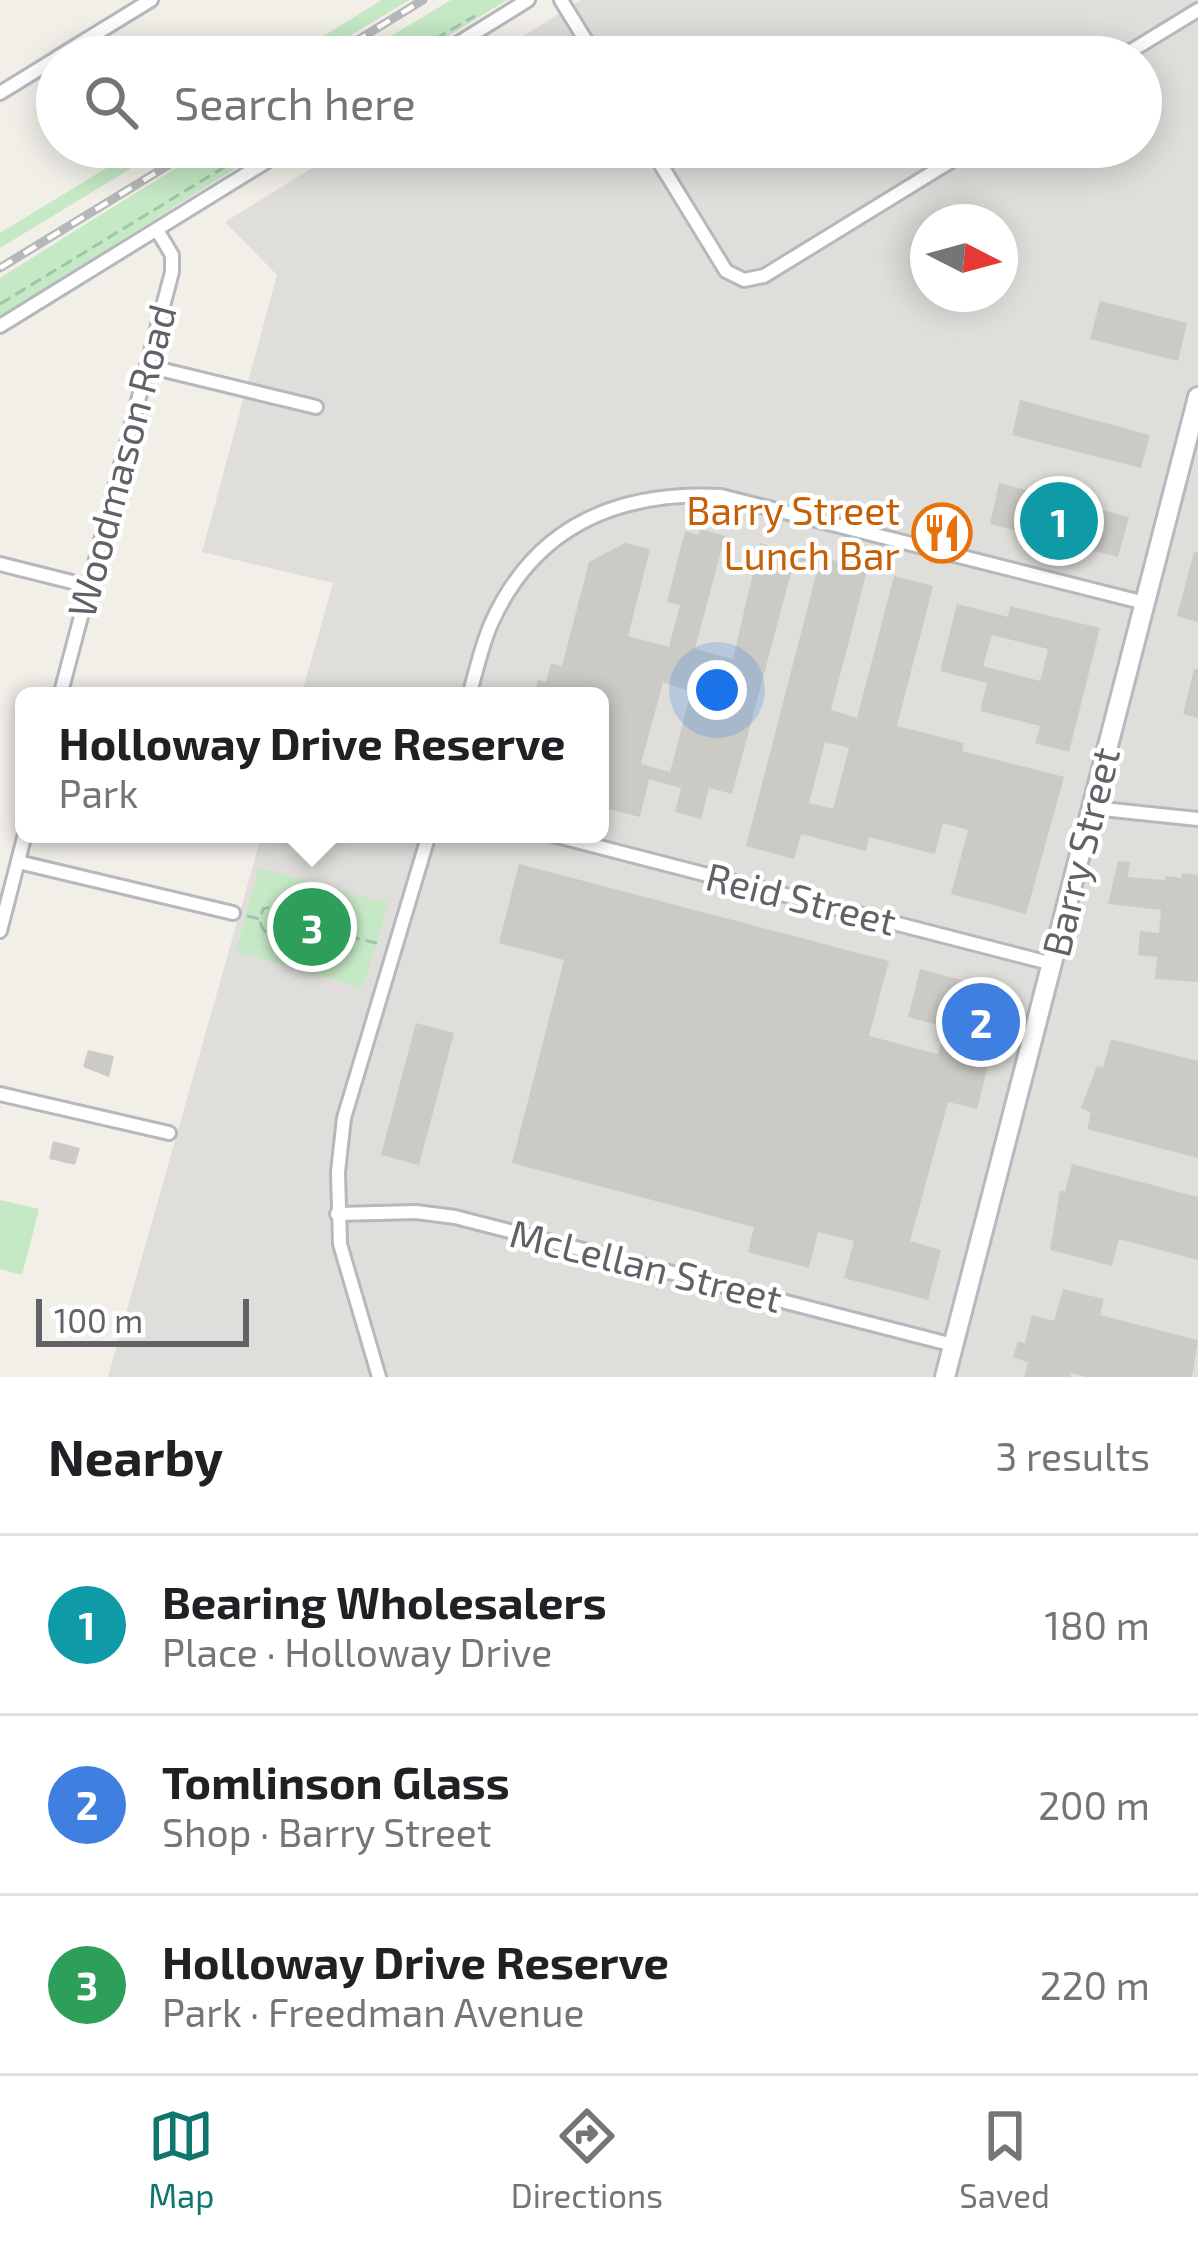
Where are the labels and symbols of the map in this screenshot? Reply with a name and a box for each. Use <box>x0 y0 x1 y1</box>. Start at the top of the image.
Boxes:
north arrow <box>910 204 1018 312</box>
street label: Woodmason Road <box>56 299 185 622</box>
pin: 1 <box>1020 476 1098 566</box>
place label: Barry Street Lunch Bar <box>686 486 900 578</box>
restaurant icon: Barry Street Lunch Bar <box>911 502 973 564</box>
your location <box>687 660 747 720</box>
street label: Barry Street <box>1031 742 1128 961</box>
street label: Reid Street <box>702 851 901 944</box>
pin: 3 <box>273 882 351 972</box>
pin: 2 <box>942 977 1020 1067</box>
street label: McLellan Street <box>506 1208 787 1321</box>
scale bar <box>36 1293 249 1346</box>

